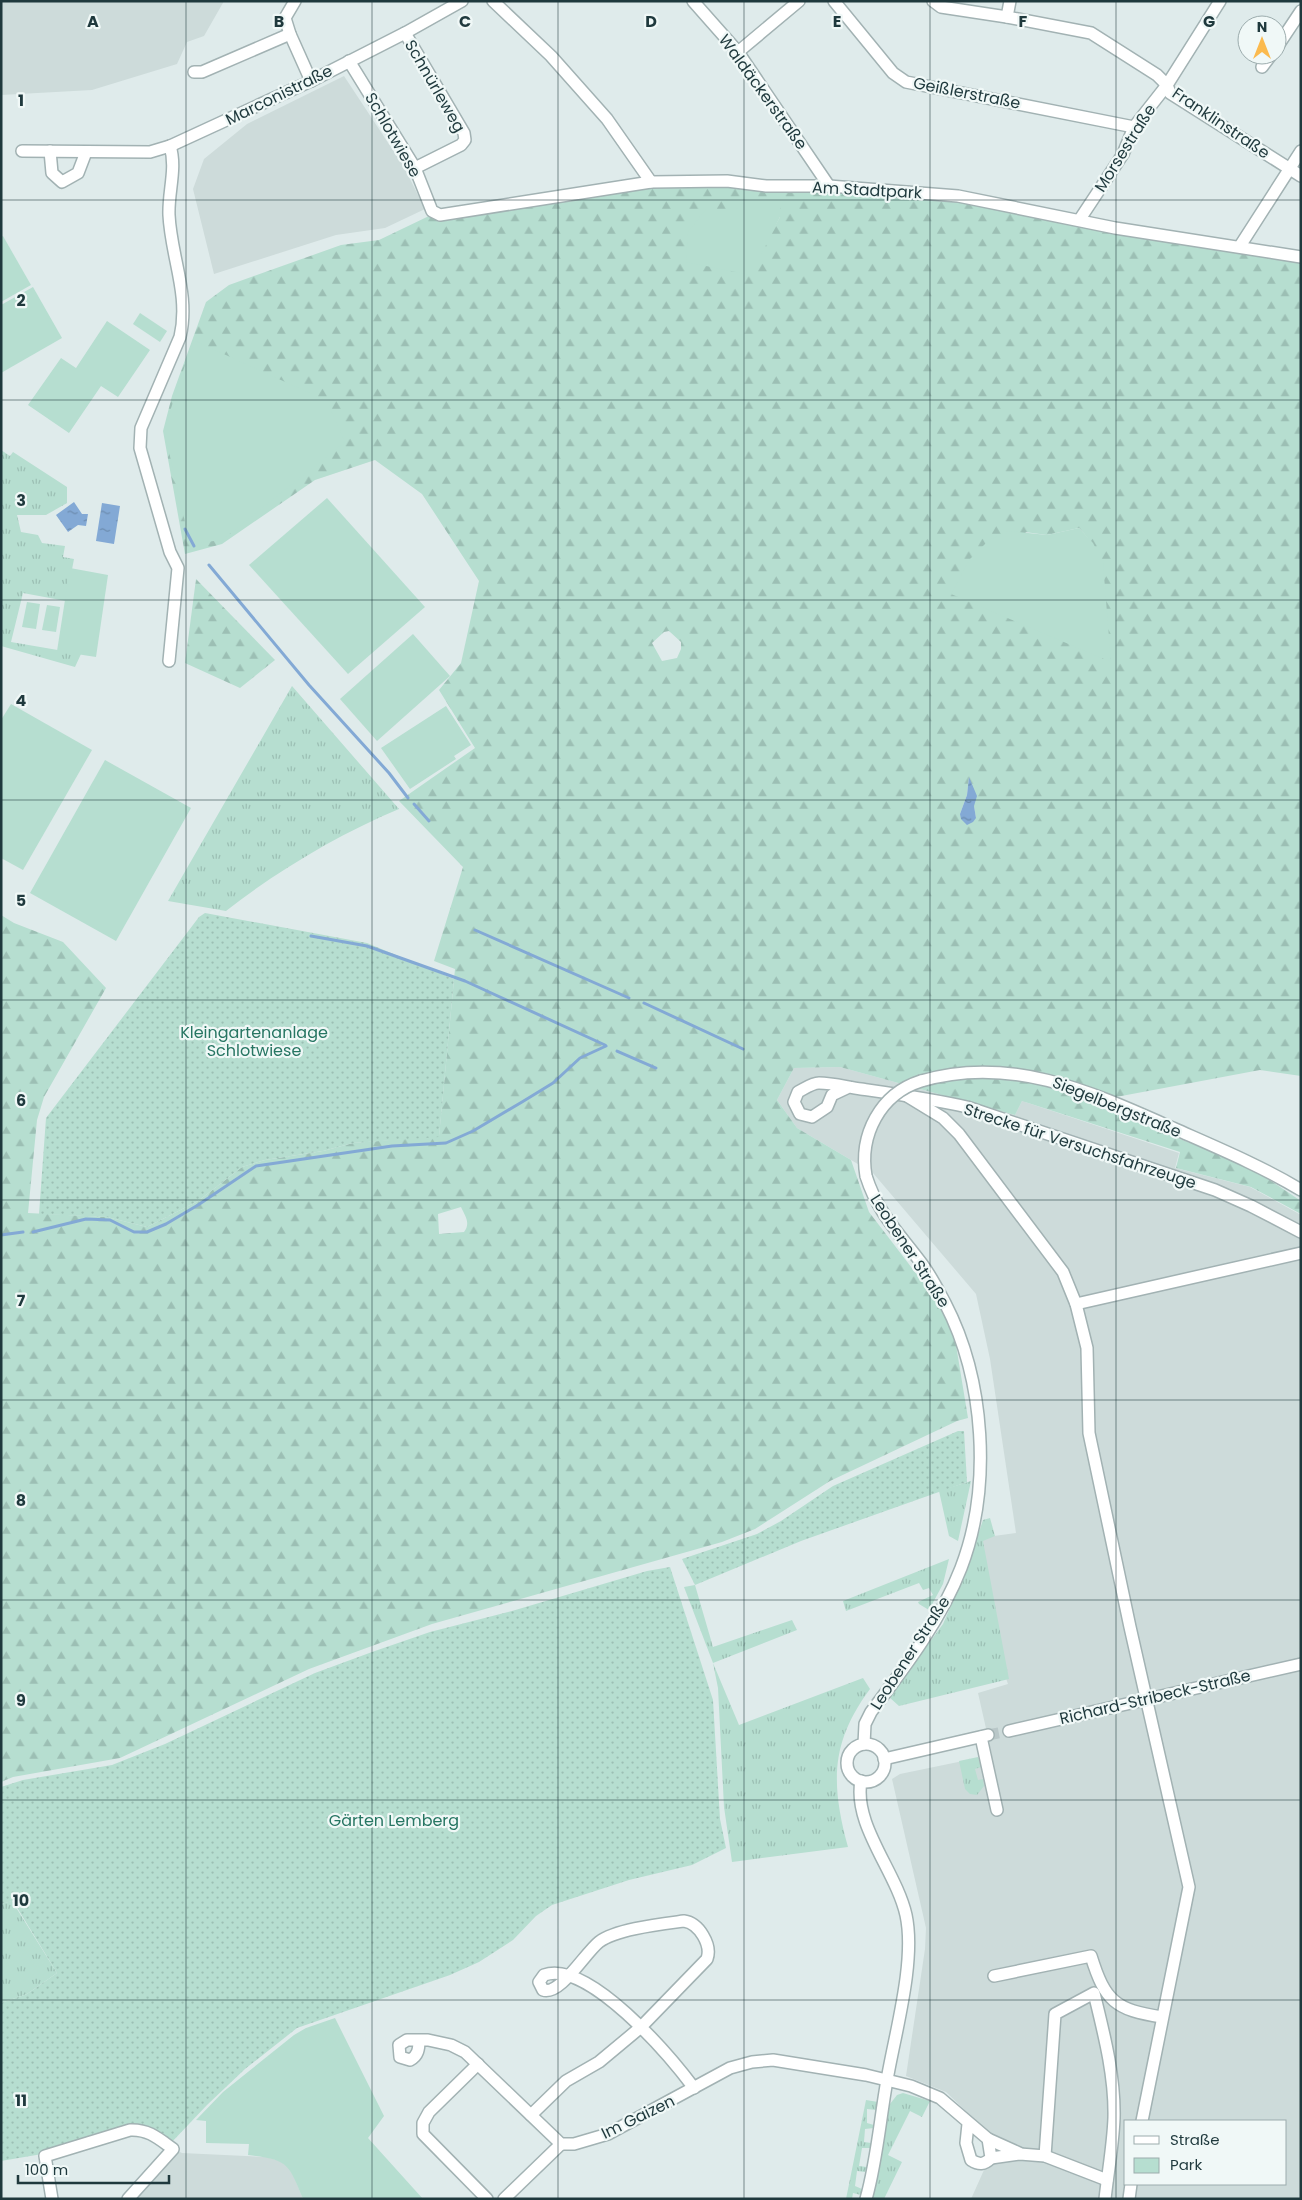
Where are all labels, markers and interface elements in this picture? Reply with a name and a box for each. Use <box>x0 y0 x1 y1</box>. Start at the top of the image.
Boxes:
text: A <box>87 10 99 33</box>
text: B <box>274 10 284 33</box>
text: C <box>459 10 471 33</box>
text: D <box>645 10 657 33</box>
text: E <box>833 10 841 33</box>
text: F <box>1019 10 1028 33</box>
text: G <box>1203 10 1215 33</box>
north arrow <box>1237 15 1287 65</box>
text: N <box>1257 17 1267 37</box>
street label: Waldäckerstraße <box>713 30 813 154</box>
street label: Schnürleweg <box>399 35 471 137</box>
street label: Marconistraße <box>222 59 336 131</box>
street label: Geißlerstraße <box>911 71 1023 115</box>
street label: Franklinstraße <box>1168 82 1274 164</box>
street label: Schlotwiese <box>359 88 427 182</box>
text: 1 <box>18 89 24 112</box>
street label: Morsestraße <box>1089 99 1161 197</box>
street label: Am Stadtpark <box>811 176 923 204</box>
text: 2 <box>16 289 26 312</box>
text: 3 <box>16 489 26 512</box>
text: 4 <box>16 689 27 712</box>
text: 5 <box>16 889 26 912</box>
park label: Kleingartenanlage Schlotwiese <box>180 1021 328 1062</box>
street label: Siegelbergstraße <box>1049 1071 1185 1143</box>
text: 6 <box>16 1089 26 1112</box>
street label: Strecke für Versuchsfahrzeuge <box>961 1098 1199 1195</box>
street label: Leobener Straße <box>865 1190 955 1312</box>
text: 7 <box>17 1289 26 1312</box>
text: 8 <box>16 1489 26 1512</box>
street label: Leobener Straße <box>865 1592 955 1714</box>
street label: Richard-Stribeck-Straße <box>1057 1664 1253 1730</box>
text: 9 <box>16 1689 26 1712</box>
park label: Gärten Lemberg <box>329 1809 459 1832</box>
text: 10 <box>13 1889 29 1912</box>
text: 11 <box>15 2089 27 2112</box>
street label: Im Gaizen <box>597 2089 679 2145</box>
legend <box>1124 2120 1287 2185</box>
text: Straße <box>1170 2129 1220 2150</box>
scale bar <box>18 2152 169 2184</box>
text: Park <box>1170 2154 1202 2175</box>
text: 100 m <box>25 2159 68 2180</box>

